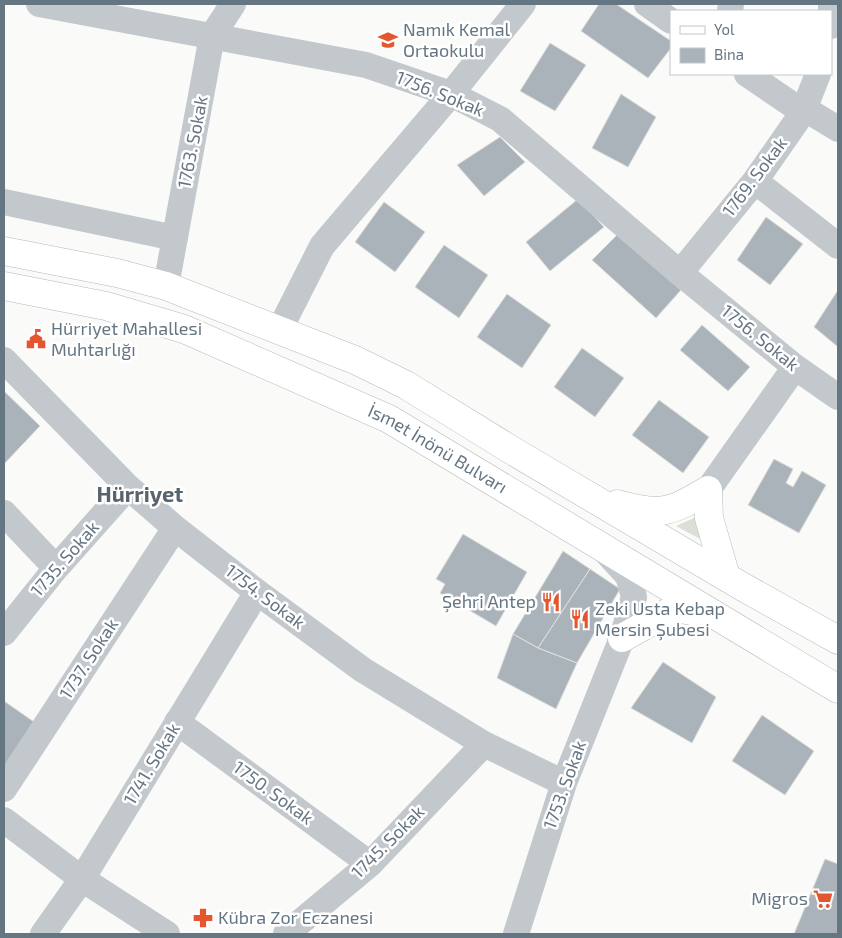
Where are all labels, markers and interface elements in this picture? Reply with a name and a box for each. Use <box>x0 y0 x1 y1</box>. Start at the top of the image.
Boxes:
legend <box>670 10 832 75</box>
place label: Namık Kemal Ortaokulu <box>403 18 511 61</box>
text: Yol <box>714 20 735 38</box>
school or university icon: Namık Kemal Ortaokulu <box>377 29 399 51</box>
text: Bina <box>714 45 744 63</box>
street label: 1756. Sokak <box>393 65 488 121</box>
street label: 1763. Sokak <box>172 94 212 190</box>
street label: 1769. Sokak <box>717 132 791 220</box>
street label: 1756. Sokak <box>718 299 804 375</box>
place label: Hürriyet Mahallesi Muhtarlığı <box>51 317 202 360</box>
public building icon: Hürriyet Mahallesi Muhtarlığı <box>25 328 47 350</box>
street label: İsmet İnönü Bulvarı <box>365 399 512 498</box>
district label: Hürriyet <box>97 480 183 507</box>
street label: 1735. Sokak <box>26 516 103 601</box>
street label: 1754. Sokak <box>222 559 310 633</box>
place label: Şehri Antep <box>442 590 536 613</box>
restaurant icon: Şehri Antep <box>540 591 562 613</box>
place label: Zeki Usta Kebap Mersin Şubesi <box>595 597 725 641</box>
restaurant icon: Zeki Usta Kebap Mersin Şubesi <box>569 608 591 630</box>
street label: 1737. Sokak <box>54 614 122 703</box>
street label: 1741. Sokak <box>118 719 184 808</box>
street label: 1753. Sokak <box>538 737 590 832</box>
street label: 1750. Sokak <box>229 756 318 829</box>
street label: 1745. Sokak <box>346 800 428 882</box>
place label: Migros <box>751 887 808 909</box>
supermarket icon: Migros <box>812 888 834 910</box>
place label: Kübra Zor Eczanesi <box>218 906 373 928</box>
pharmacy icon: Kübra Zor Eczanesi <box>192 907 214 929</box>

